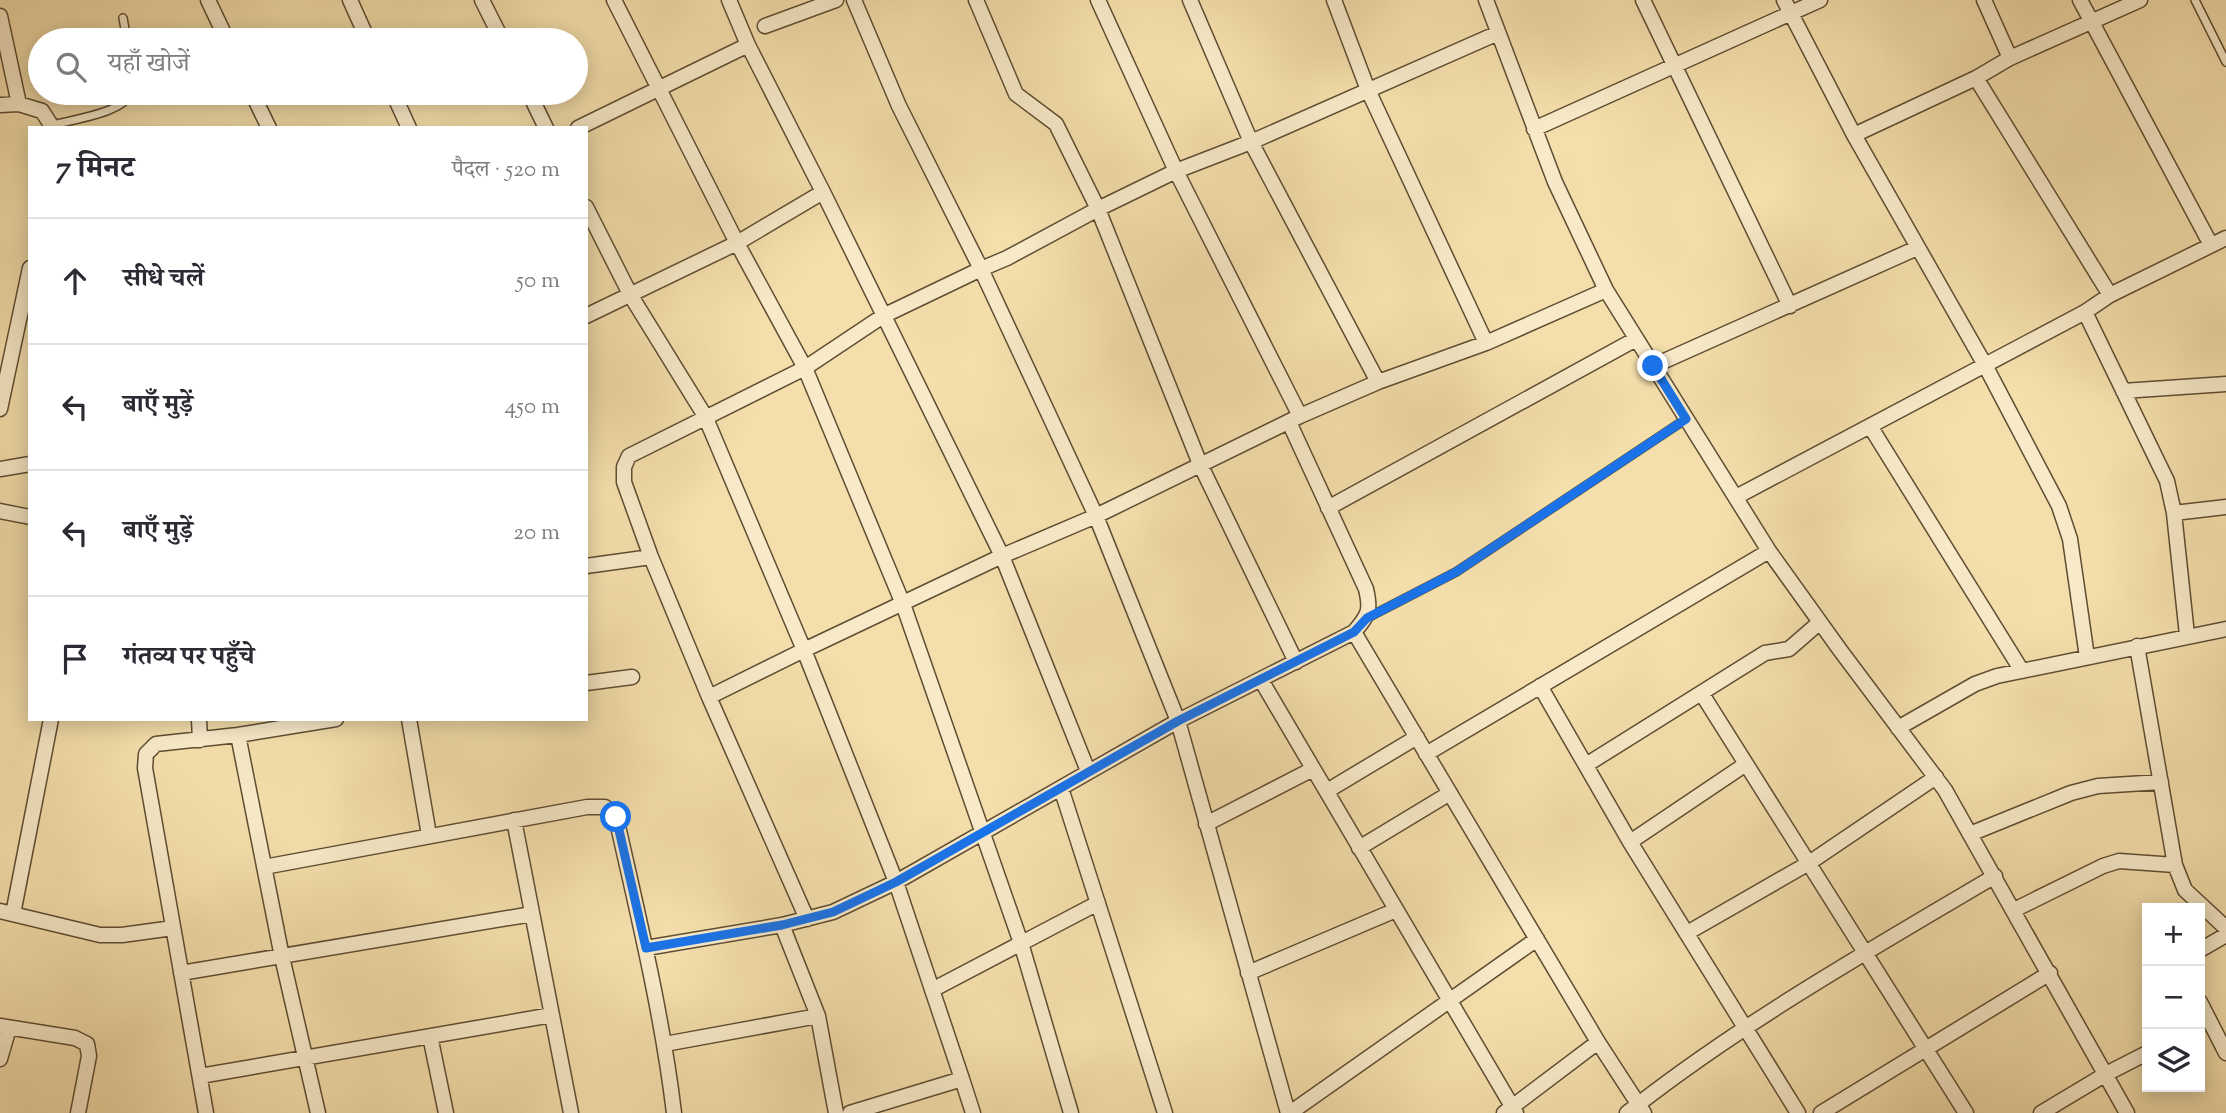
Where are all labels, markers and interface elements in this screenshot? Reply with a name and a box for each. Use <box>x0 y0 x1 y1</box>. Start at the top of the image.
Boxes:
search box <box>28 28 588 105</box>
text: यहाँ खोजें <box>108 46 190 83</box>
icon: search <box>52 48 90 86</box>
text: 7 मिनट <box>56 148 134 191</box>
text: पैदल · 520 m <box>452 154 560 187</box>
text: सीधे चलें <box>123 261 204 298</box>
icon: ahead <box>56 262 94 300</box>
text: 50 m <box>516 265 560 298</box>
route end <box>1637 350 1668 381</box>
text: बाएँ मुड़ें <box>123 387 193 424</box>
icon: left <box>56 388 94 426</box>
text: 450 m <box>504 391 560 424</box>
text: बाएँ मुड़ें <box>123 513 193 550</box>
icon: left <box>56 514 94 552</box>
text: 20 m <box>513 517 560 550</box>
text: गंतव्य पर पहुँचे <box>123 639 254 676</box>
icon: arrive <box>56 640 94 678</box>
route start <box>600 801 631 832</box>
map controls <box>2142 903 2205 1092</box>
button: + <box>2142 903 2205 966</box>
button: − <box>2142 966 2205 1029</box>
button: layers <box>2142 1029 2205 1092</box>

